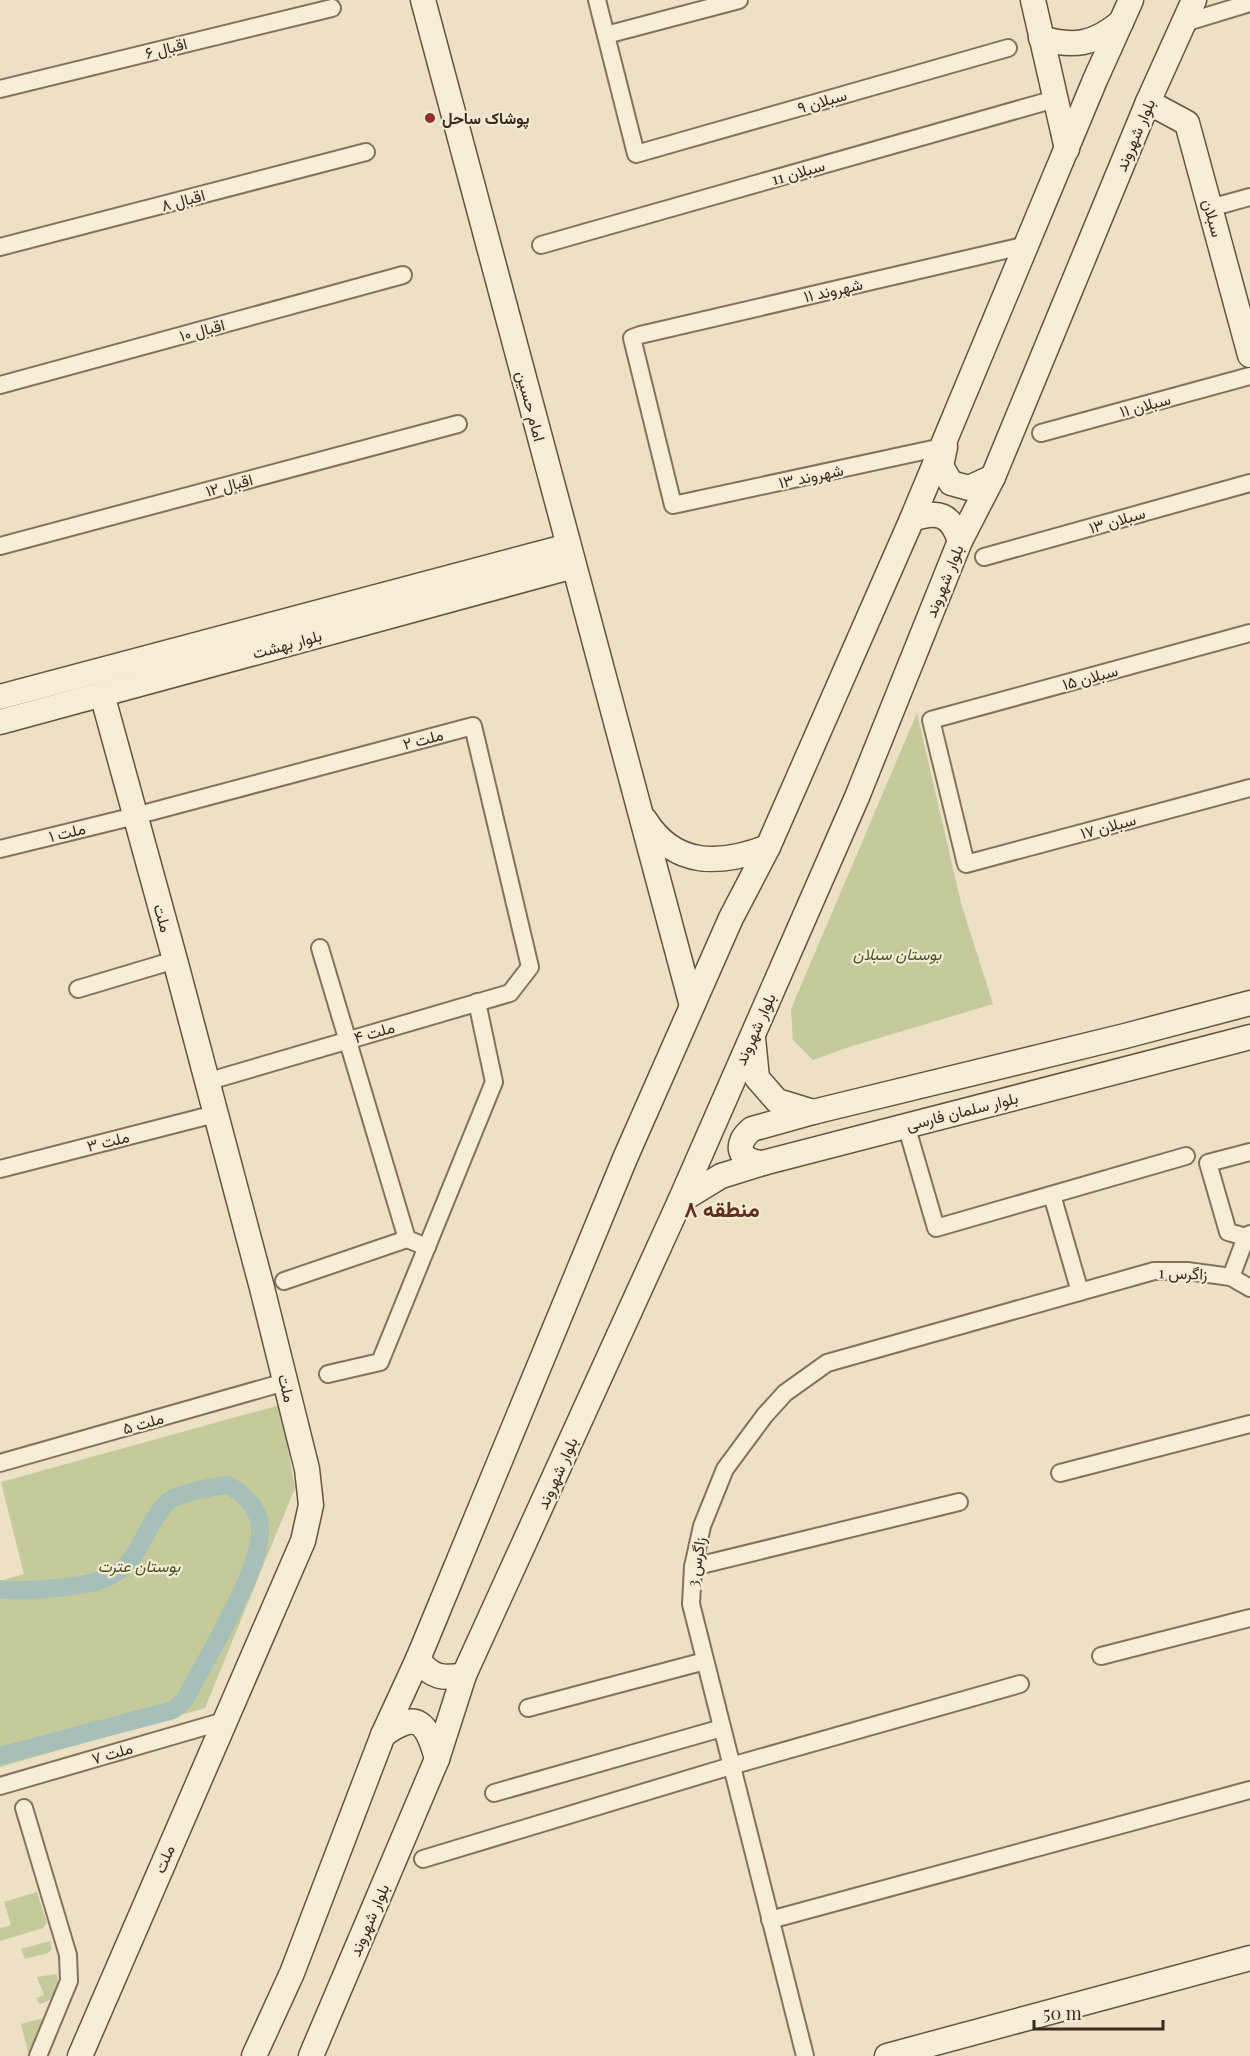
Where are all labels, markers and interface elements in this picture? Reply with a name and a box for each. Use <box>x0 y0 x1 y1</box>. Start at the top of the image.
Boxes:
street label: اقبال ۶ <box>143 32 189 63</box>
street label: سبلان ۹ <box>795 83 849 118</box>
street label: بلوار شهروند <box>1110 95 1160 175</box>
place label: پوشاک ساحل <box>442 107 529 130</box>
marker: پوشاک ساحل <box>423 111 437 125</box>
street label: سبلان 11 <box>769 154 827 189</box>
street label: اقبال ۸ <box>159 184 207 215</box>
street label: سبلان <box>1198 196 1229 239</box>
street label: شهروند ۱۱ <box>801 273 865 307</box>
street label: اقبال ۱۰ <box>177 313 227 346</box>
street label: امام حسین <box>511 368 551 444</box>
street label: سبلان ۱۱ <box>1117 388 1173 421</box>
street label: شهروند ۱۳ <box>777 458 845 494</box>
street label: اقبال ۱۲ <box>203 468 255 501</box>
street label: سبلان ۱۳ <box>1086 501 1148 538</box>
street label: بلوار شهروند <box>919 541 969 621</box>
street label: بلوار بهشت <box>250 624 324 664</box>
street label: سبلان ۱۵ <box>1060 659 1120 694</box>
street label: ملت ۲ <box>400 723 445 754</box>
street label: سبلان ۱۷ <box>1078 808 1138 843</box>
street label: ملت ۱ <box>46 817 87 846</box>
street label: ملت <box>149 901 177 934</box>
park label: بوستان سبلان <box>853 943 942 965</box>
street label: بلوار شهروند <box>729 989 781 1069</box>
street label: ملت ۴ <box>351 1016 397 1047</box>
street label: بلوار سلمان فارسی <box>904 1086 1020 1136</box>
street label: ملت ۳ <box>84 1125 131 1156</box>
district label: منطقه ۸ <box>684 1193 760 1223</box>
street label: زاگرس 1 <box>1158 1261 1208 1285</box>
street label: ملت <box>274 1372 301 1404</box>
street label: ملت ۵ <box>120 1407 166 1438</box>
street label: بلوار شهروند <box>531 1433 583 1513</box>
street label: زاگرس 3 <box>681 1535 711 1589</box>
park label: بوستان عترت <box>98 1555 182 1577</box>
street label: ملت ۷ <box>89 1737 135 1768</box>
street label: ملت <box>148 1842 179 1876</box>
street label: بلوار شهروند <box>344 1880 394 1960</box>
scale bar <box>1034 1993 1163 2031</box>
text: 50 m <box>1043 2001 1082 2025</box>

